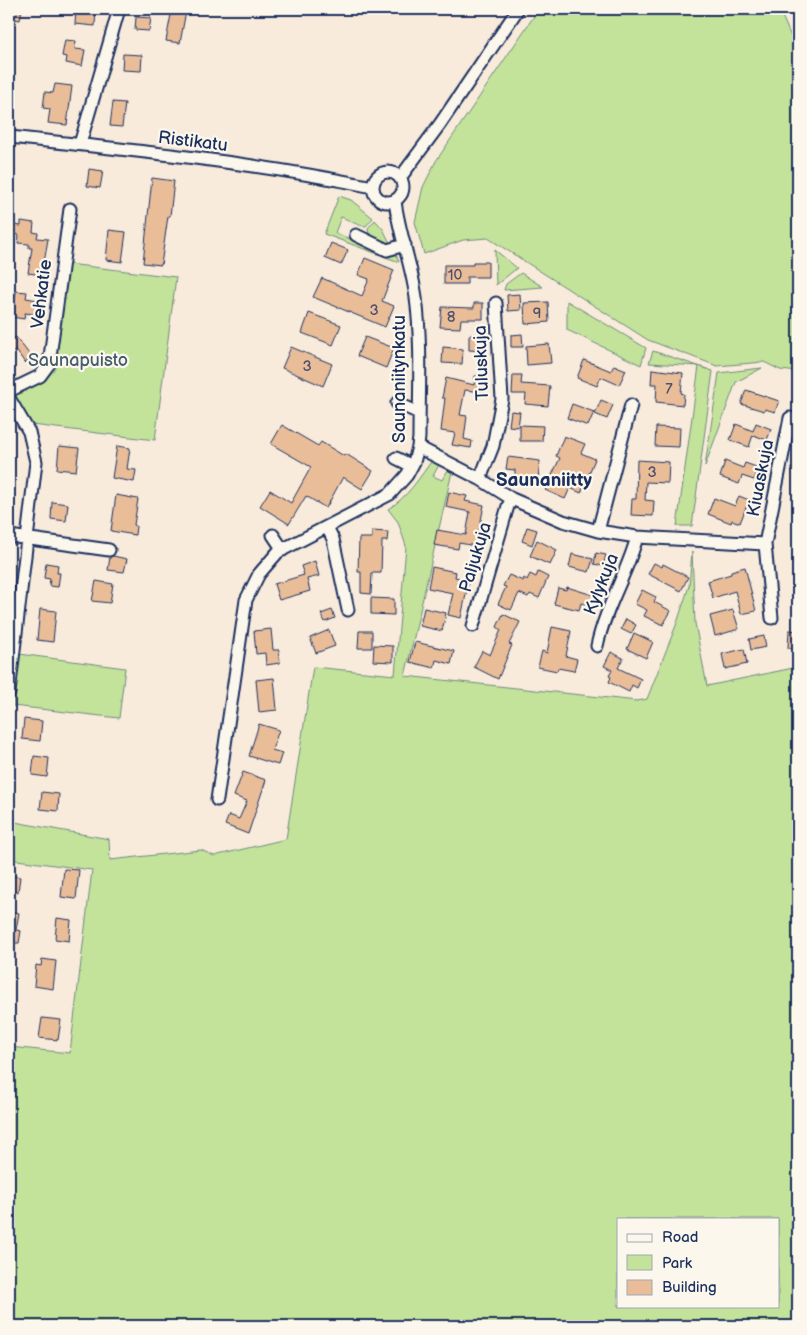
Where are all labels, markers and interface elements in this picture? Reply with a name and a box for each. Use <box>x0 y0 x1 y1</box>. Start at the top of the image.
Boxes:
street label: Ristikatu <box>157 127 229 156</box>
street label: Vehkatie <box>27 258 56 330</box>
house number: 10 <box>448 266 462 285</box>
house number: 3 <box>369 301 379 320</box>
house number: 9 <box>533 304 541 323</box>
house number: 8 <box>447 308 456 327</box>
street label: Saunaniitynkatu <box>389 315 410 443</box>
street label: Tuluskuja <box>470 325 493 401</box>
park label: Saunapuisto <box>28 350 128 371</box>
house number: 3 <box>302 357 312 376</box>
house number: 7 <box>665 380 673 399</box>
street label: Kiuaskuja <box>743 438 778 518</box>
house number: 3 <box>647 463 657 482</box>
district label: Saunaniitty <box>496 469 592 492</box>
street label: Paljukuja <box>455 519 496 595</box>
street label: Kylykuja <box>580 550 623 618</box>
legend <box>617 1218 780 1308</box>
text: Road <box>662 1228 698 1247</box>
text: Park <box>662 1254 693 1273</box>
text: Building <box>662 1278 717 1297</box>

